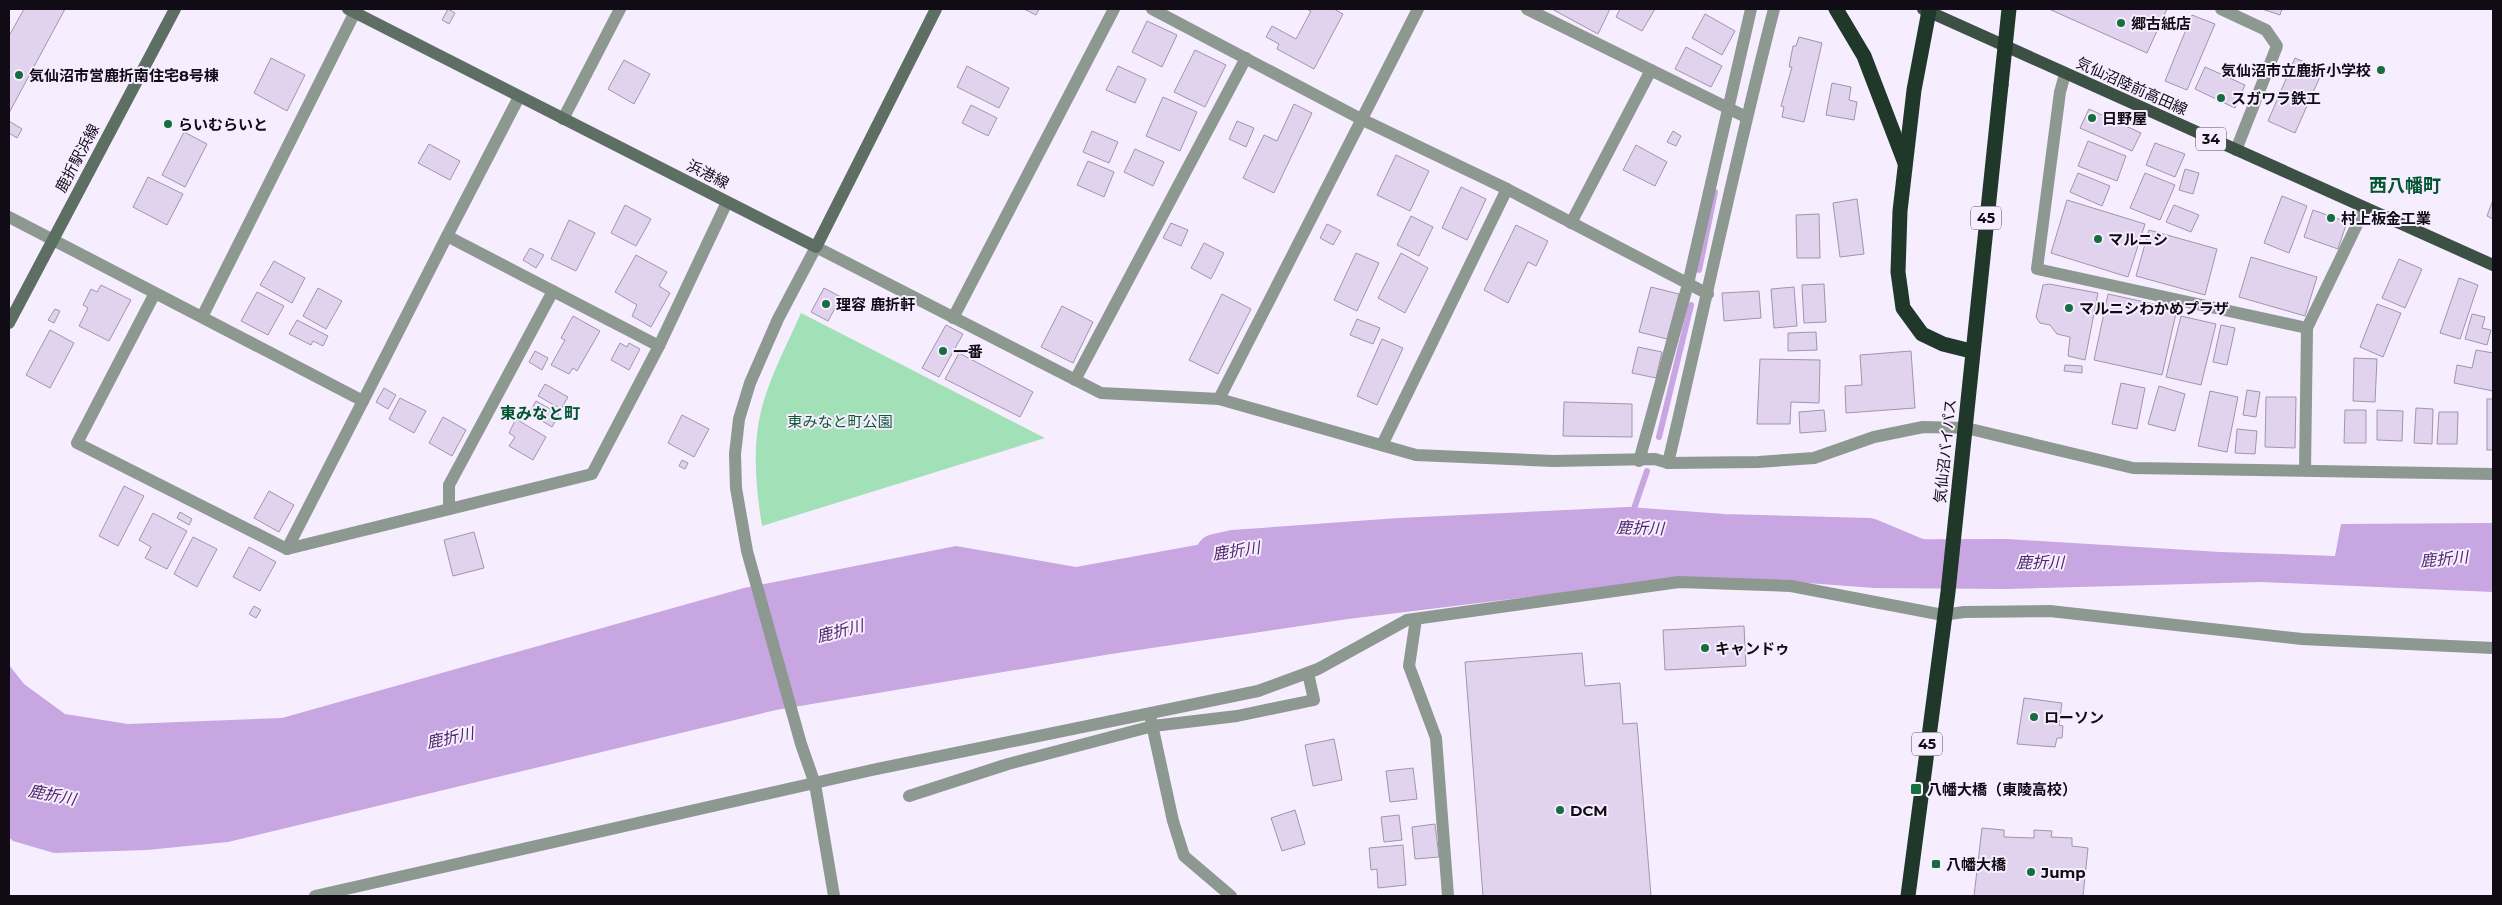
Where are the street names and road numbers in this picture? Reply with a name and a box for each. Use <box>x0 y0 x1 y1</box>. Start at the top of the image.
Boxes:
street label: 気仙沼陸前高田線 <box>2073 53 2191 119</box>
street label: 鹿折駅浜線 <box>51 120 103 196</box>
road number: 34 <box>2196 128 2226 150</box>
street label: 浜港線 <box>684 155 732 193</box>
road number: 45 <box>1971 207 2001 230</box>
street label: 気仙沼バイパス <box>1930 398 1960 504</box>
road number: 45 <box>1912 732 1942 756</box>

